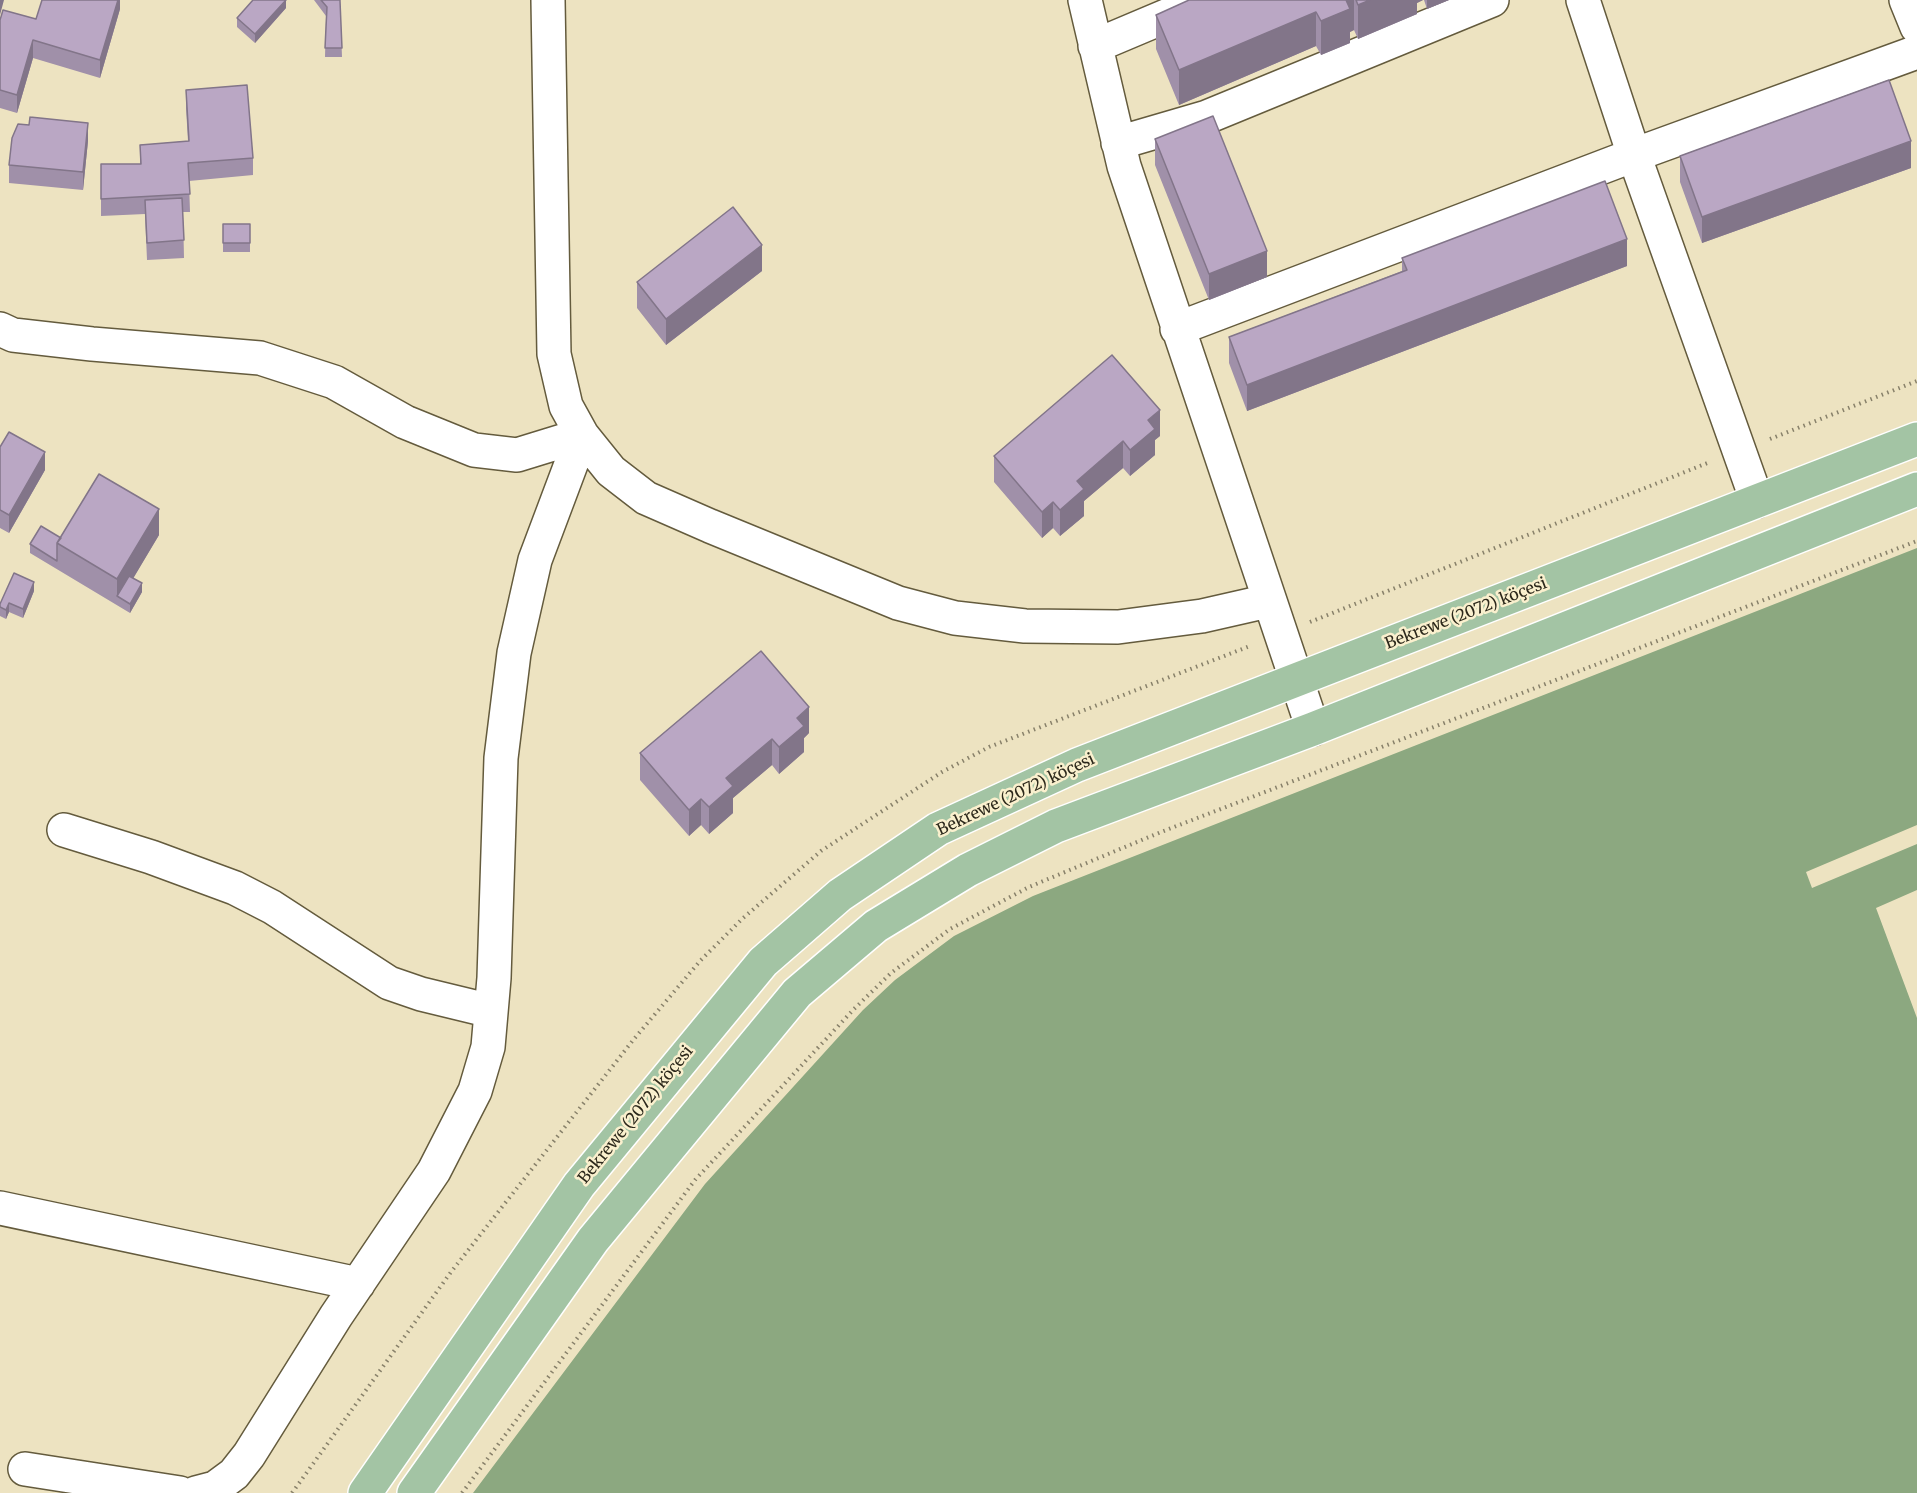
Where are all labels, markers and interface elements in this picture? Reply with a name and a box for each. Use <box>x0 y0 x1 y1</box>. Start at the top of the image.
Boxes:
street label: Bekrewe (2072) köçesi <box>1382 574 1550 654</box>
street label: Bekrewe (2072) köçesi <box>934 750 1098 840</box>
street label: Bekrewe (2072) köçesi <box>574 1042 698 1188</box>

